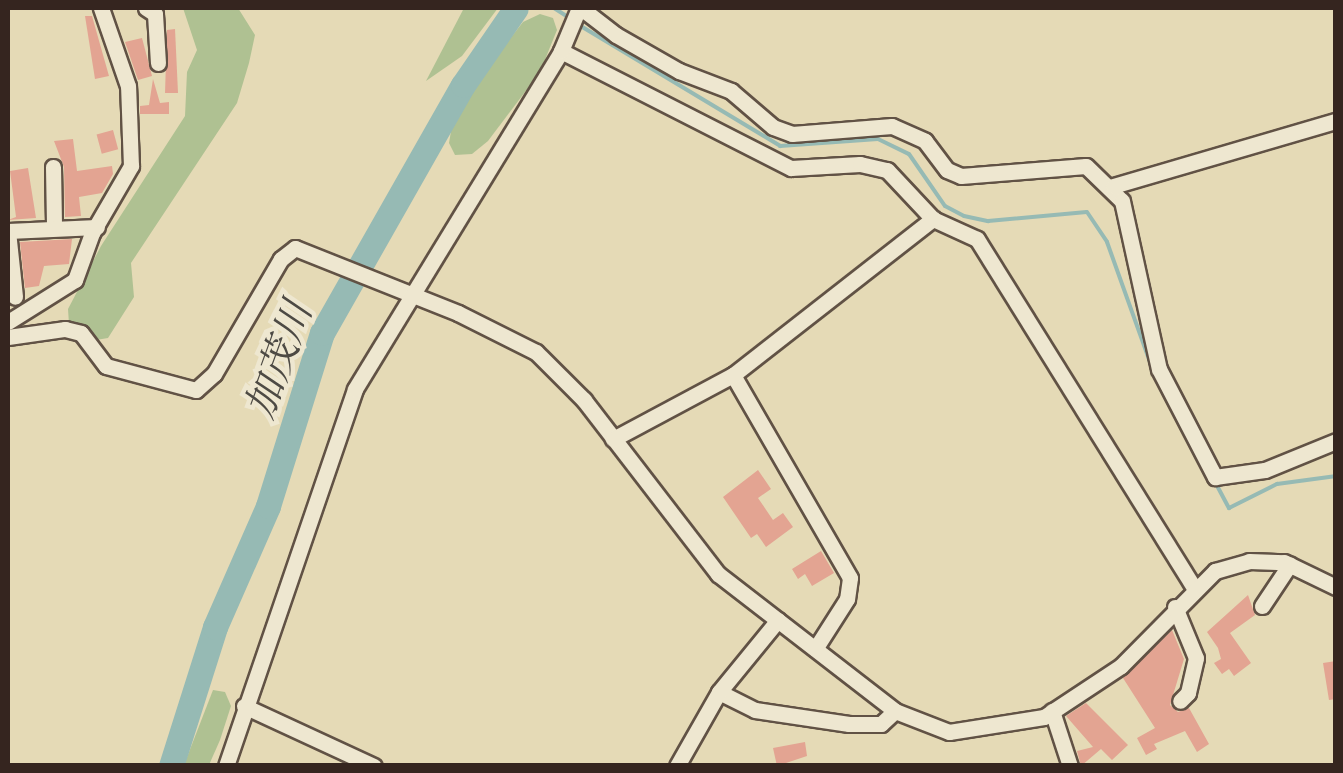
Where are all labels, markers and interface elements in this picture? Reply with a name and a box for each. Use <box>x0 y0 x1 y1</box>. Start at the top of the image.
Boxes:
water label: 加茂川 <box>236 295 322 425</box>

